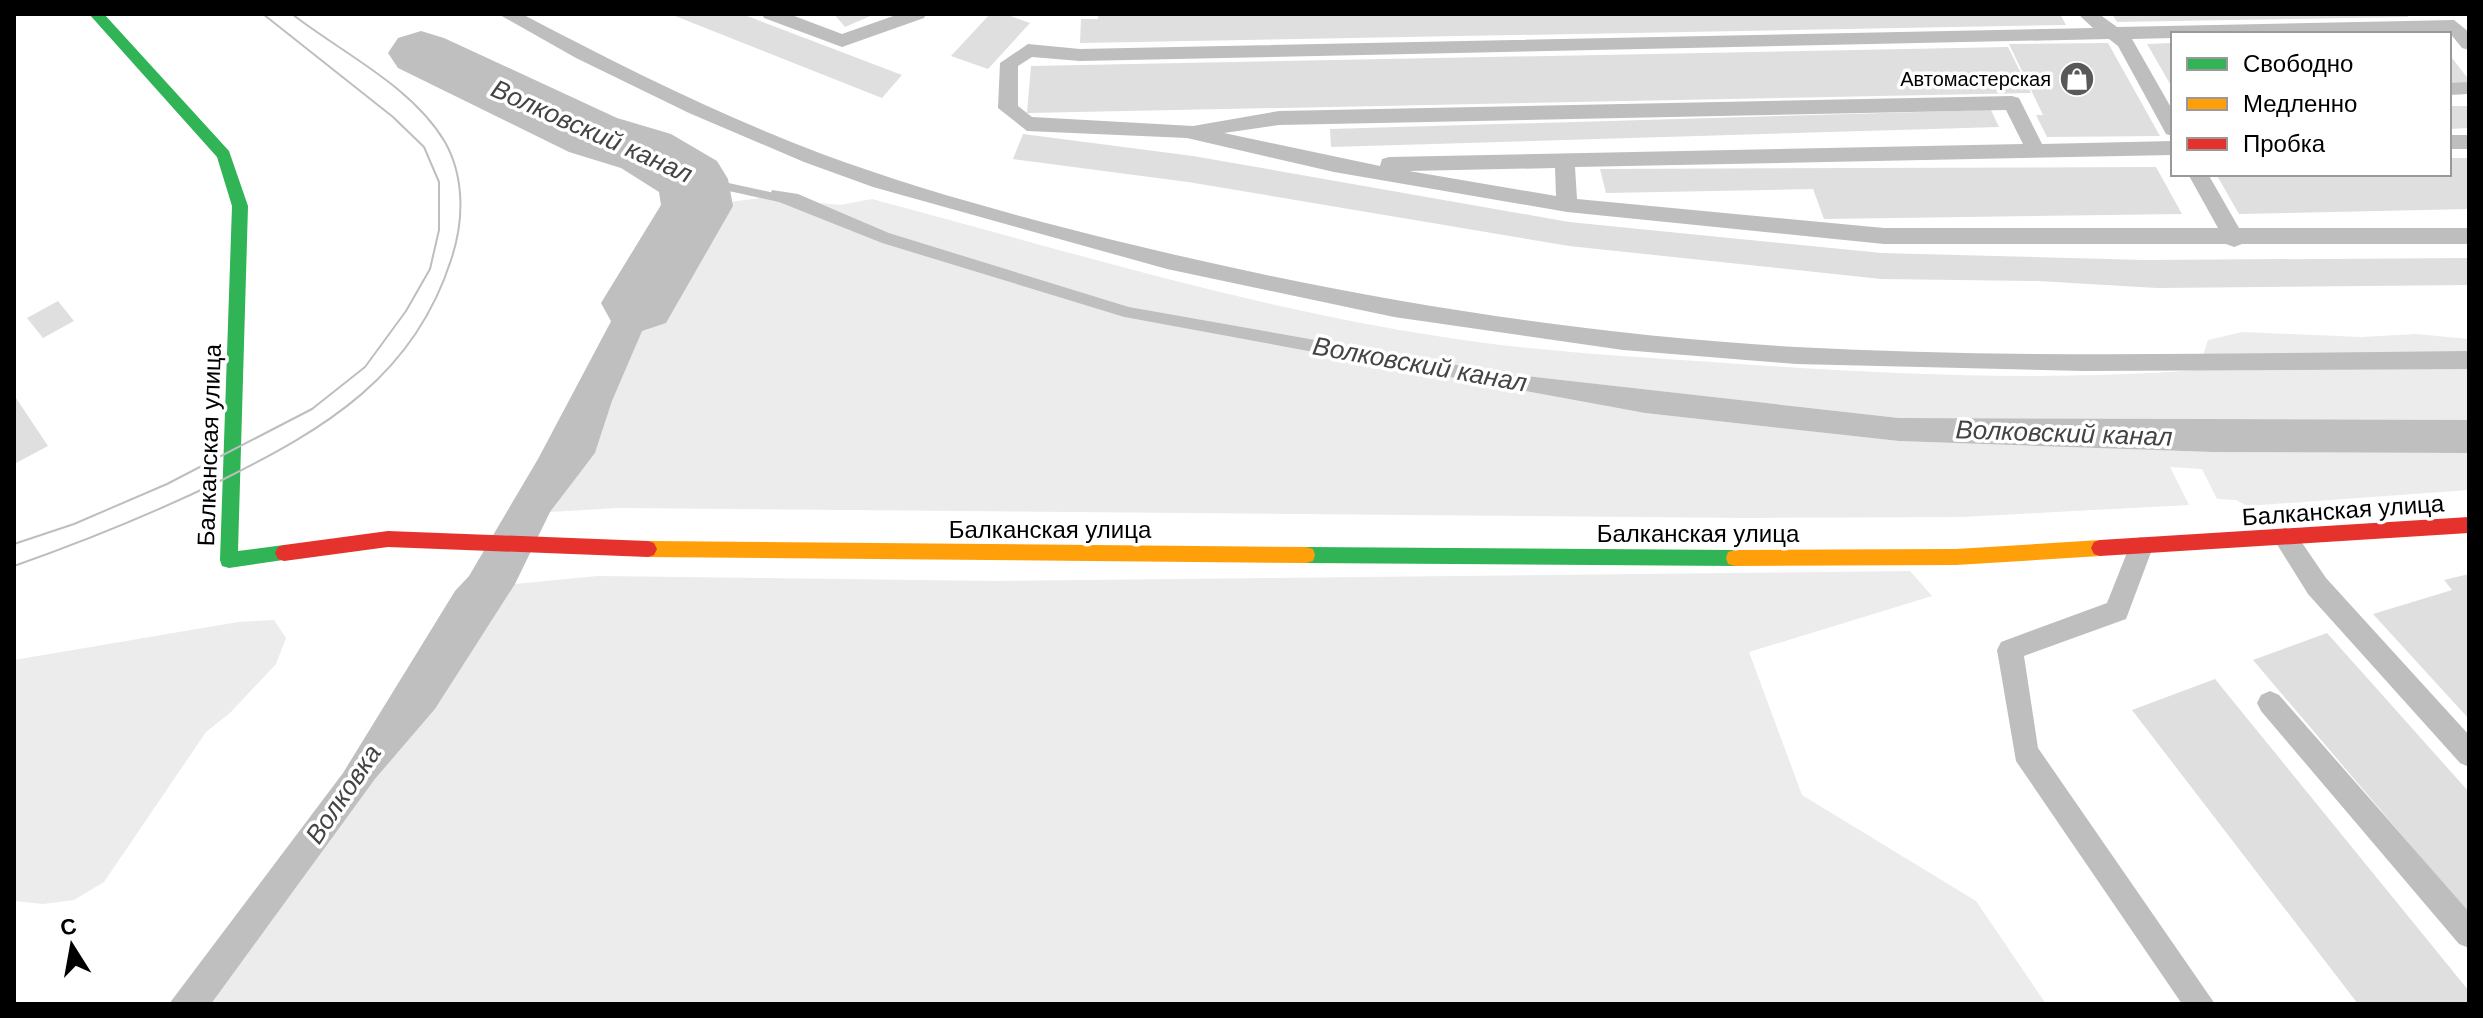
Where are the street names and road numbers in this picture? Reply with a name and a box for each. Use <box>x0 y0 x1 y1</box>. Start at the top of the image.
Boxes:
street label: Балканская улица <box>190 343 228 547</box>
street label: Балканская улица <box>2241 487 2446 533</box>
street label: Балканская улица <box>949 514 1152 545</box>
street label: Балканская улица <box>1597 518 1800 549</box>

